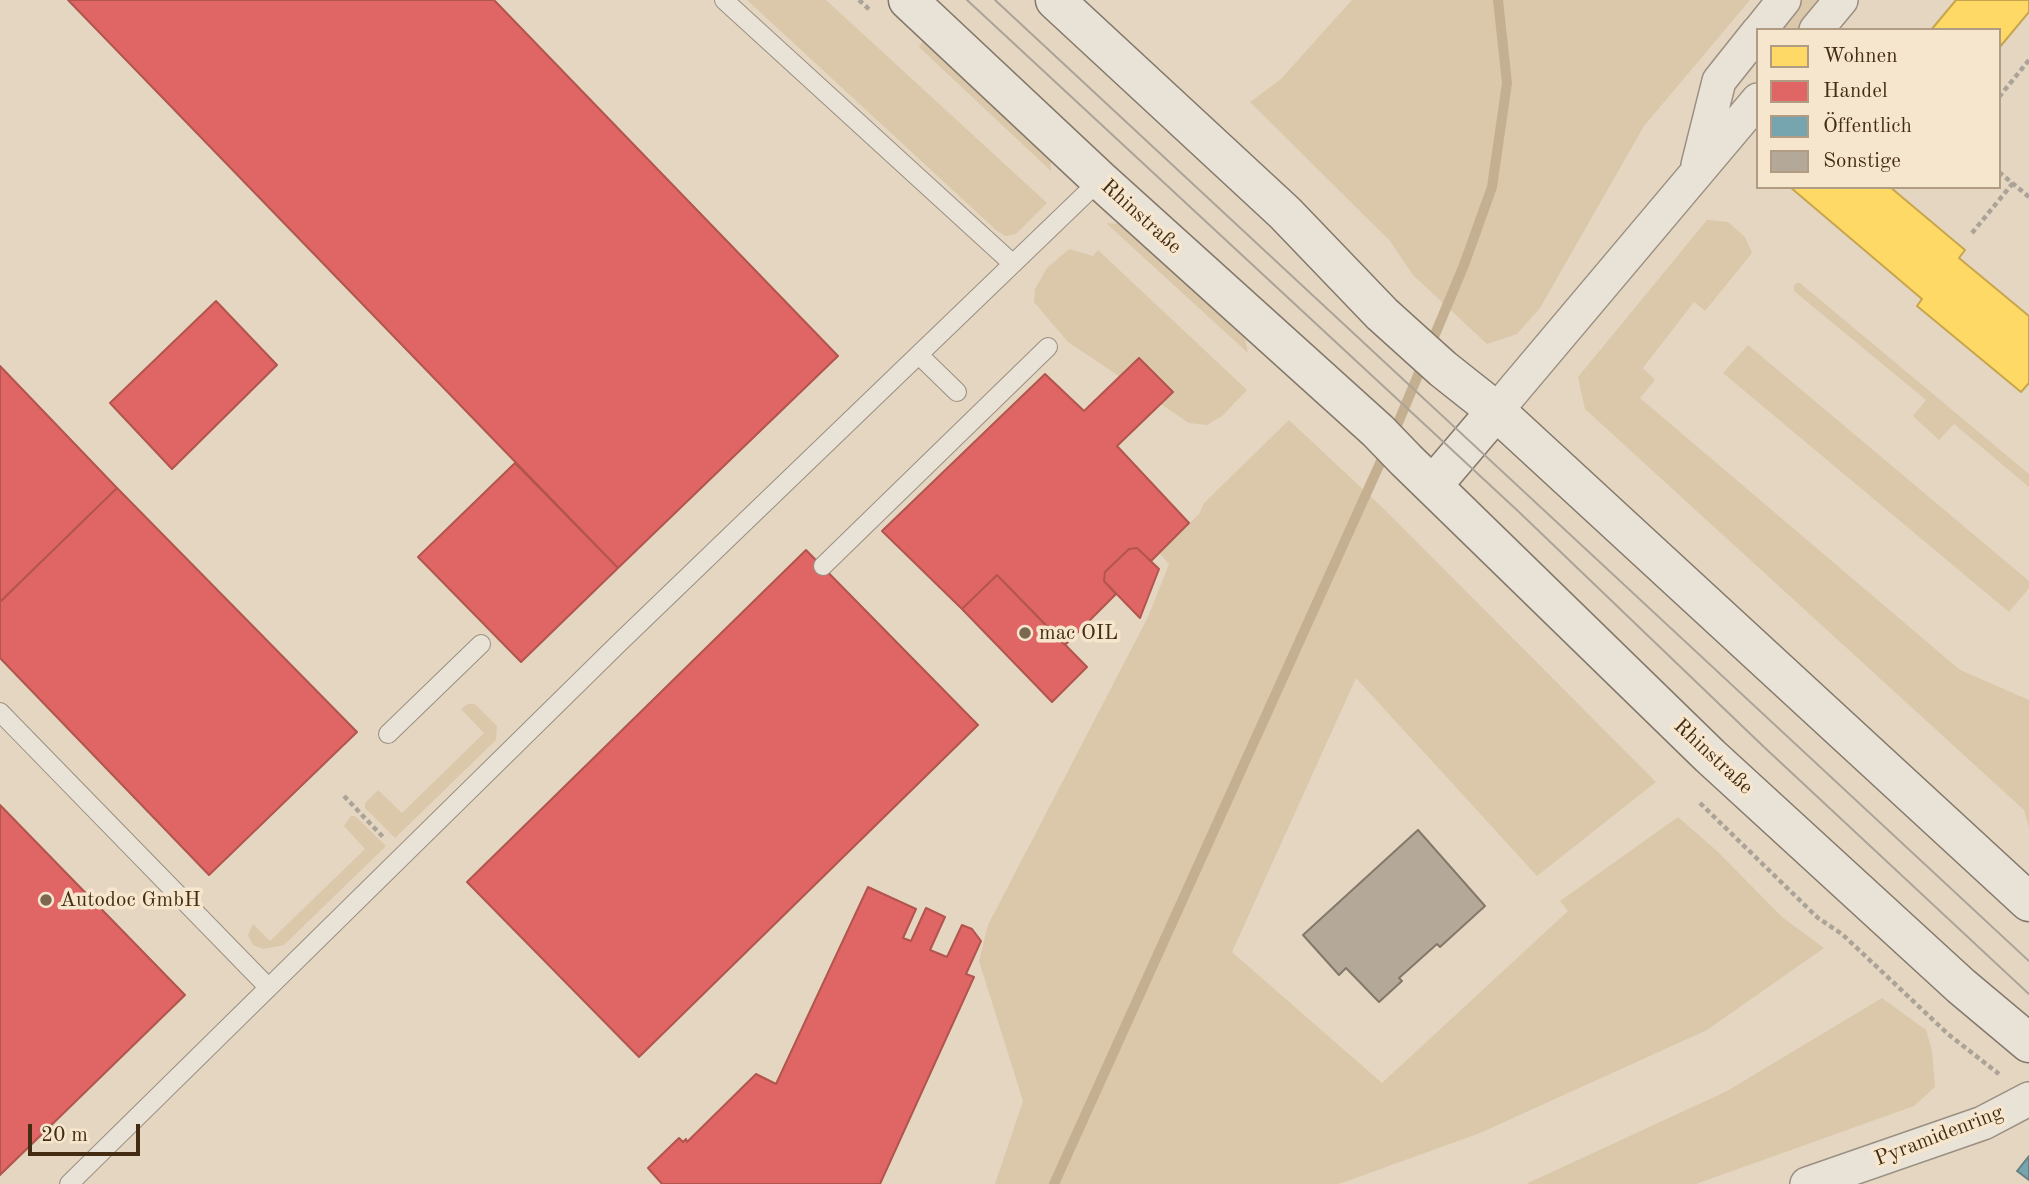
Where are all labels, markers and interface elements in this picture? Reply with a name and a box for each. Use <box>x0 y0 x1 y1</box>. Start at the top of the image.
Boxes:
legend <box>1756 28 2001 189</box>
text: Wohnen <box>1823 46 1898 67</box>
text: Handel <box>1823 81 1888 102</box>
text: Öffentlich <box>1823 116 1912 137</box>
text: Sonstige <box>1823 151 1901 172</box>
street label: Rhinstraße <box>1096 174 1186 260</box>
place label: mac OIL <box>1039 620 1118 646</box>
marker: mac OIL <box>1017 625 1033 641</box>
street label: Rhinstraße <box>1668 714 1758 800</box>
place label: Autodoc GmbH <box>60 887 201 913</box>
marker: Autodoc GmbH <box>38 892 54 908</box>
street label: Pyramidenring <box>1871 1100 2007 1172</box>
scale bar <box>32 1110 144 1154</box>
text: 20 m <box>41 1125 88 1146</box>

